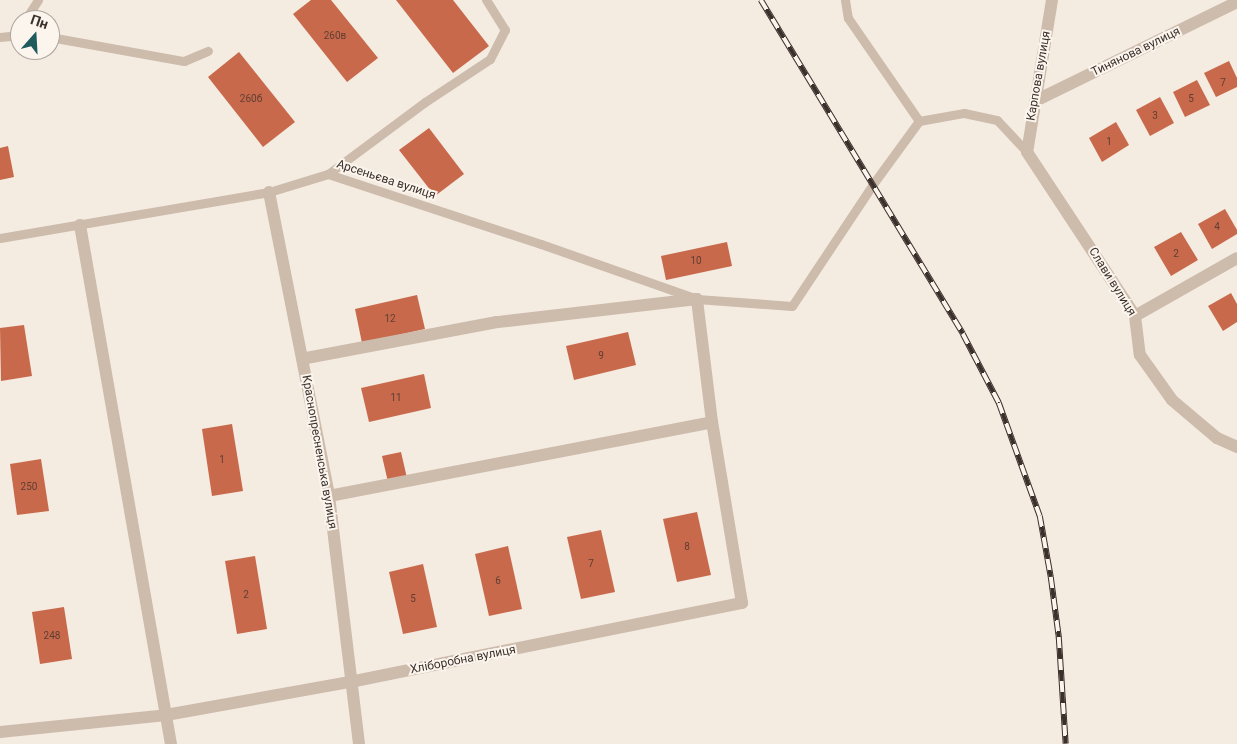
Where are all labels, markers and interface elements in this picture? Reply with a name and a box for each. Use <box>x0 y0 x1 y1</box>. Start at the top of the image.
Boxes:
north arrow <box>10 10 60 60</box>
text: Пн <box>29 11 51 32</box>
street label: Тинянова вулиця <box>1089 24 1183 80</box>
house number: 260в <box>324 30 346 42</box>
street label: Карпова вулиця <box>1024 30 1054 122</box>
house number: 7 <box>1220 77 1226 89</box>
house number: 260б <box>240 93 262 105</box>
house number: 5 <box>1188 93 1194 105</box>
house number: 3 <box>1152 110 1158 122</box>
house number: 1 <box>1106 136 1112 148</box>
street label: Арсеньєва вулиця <box>335 157 437 203</box>
house number: 4 <box>1214 221 1220 233</box>
street label: Слави вулиця <box>1085 245 1139 319</box>
house number: 2 <box>1173 248 1179 260</box>
house number: 10 <box>690 255 702 267</box>
house number: 12 <box>384 313 396 325</box>
house number: 9 <box>598 350 604 362</box>
street label: Краснопресненська вулиця <box>298 374 340 530</box>
house number: 11 <box>390 392 402 404</box>
house number: 1 <box>219 454 225 466</box>
house number: 250 <box>21 481 37 493</box>
house number: 8 <box>684 541 690 553</box>
house number: 7 <box>588 558 594 570</box>
house number: 6 <box>495 575 501 587</box>
house number: 2 <box>243 589 249 601</box>
house number: 5 <box>410 593 416 605</box>
house number: 248 <box>44 630 60 642</box>
street label: Хліборобна вулиця <box>409 643 517 677</box>

